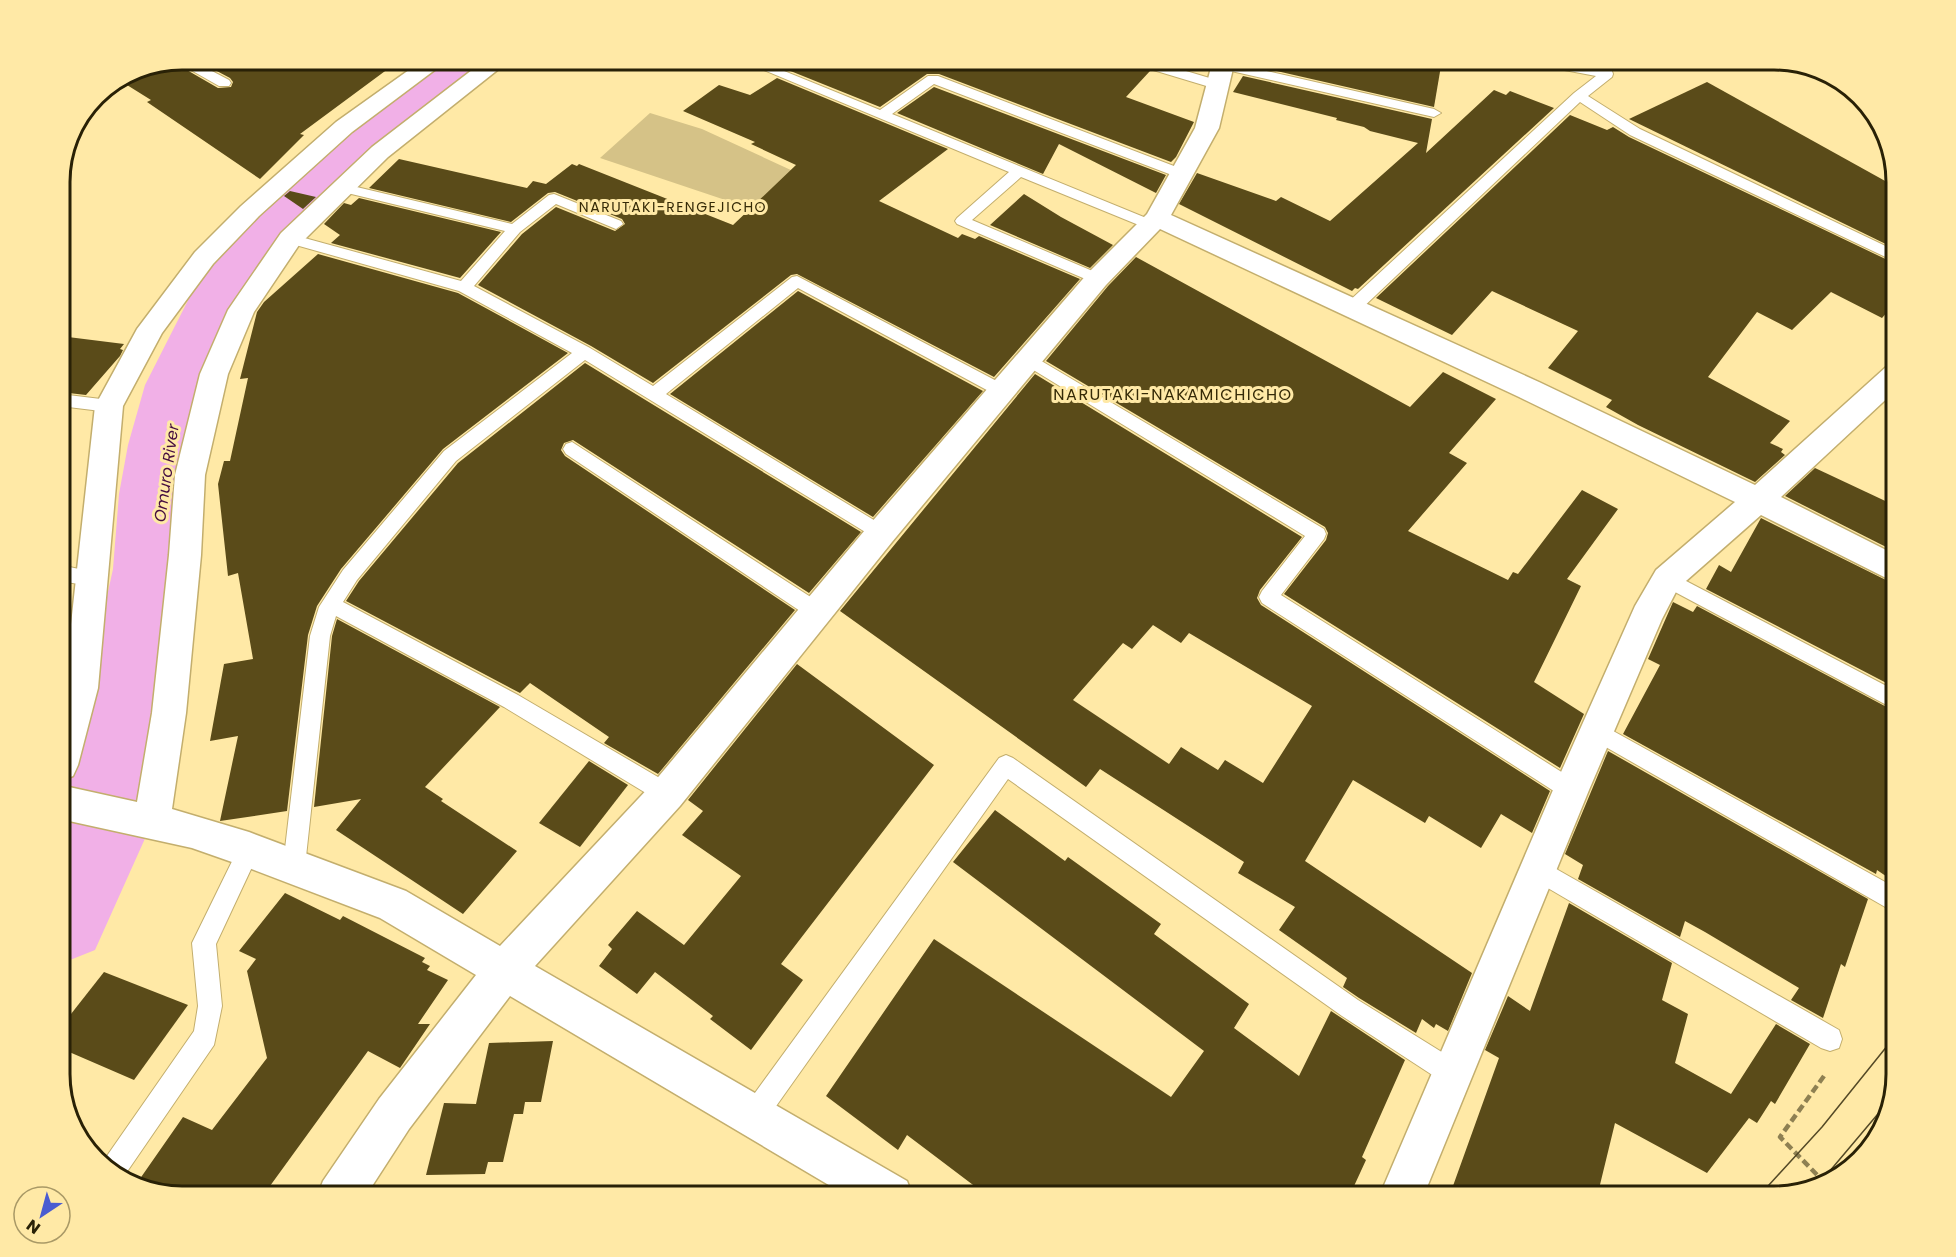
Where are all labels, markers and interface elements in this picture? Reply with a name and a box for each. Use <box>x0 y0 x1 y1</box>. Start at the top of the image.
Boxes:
district label: NARUTAKI-RENGEJICHO <box>579 197 767 217</box>
district label: NARUTAKI-NAKAMICHICHO <box>1053 383 1293 406</box>
water label: Omuro River <box>148 422 185 524</box>
north arrow <box>12 1185 72 1245</box>
text: N <box>22 1214 45 1240</box>

